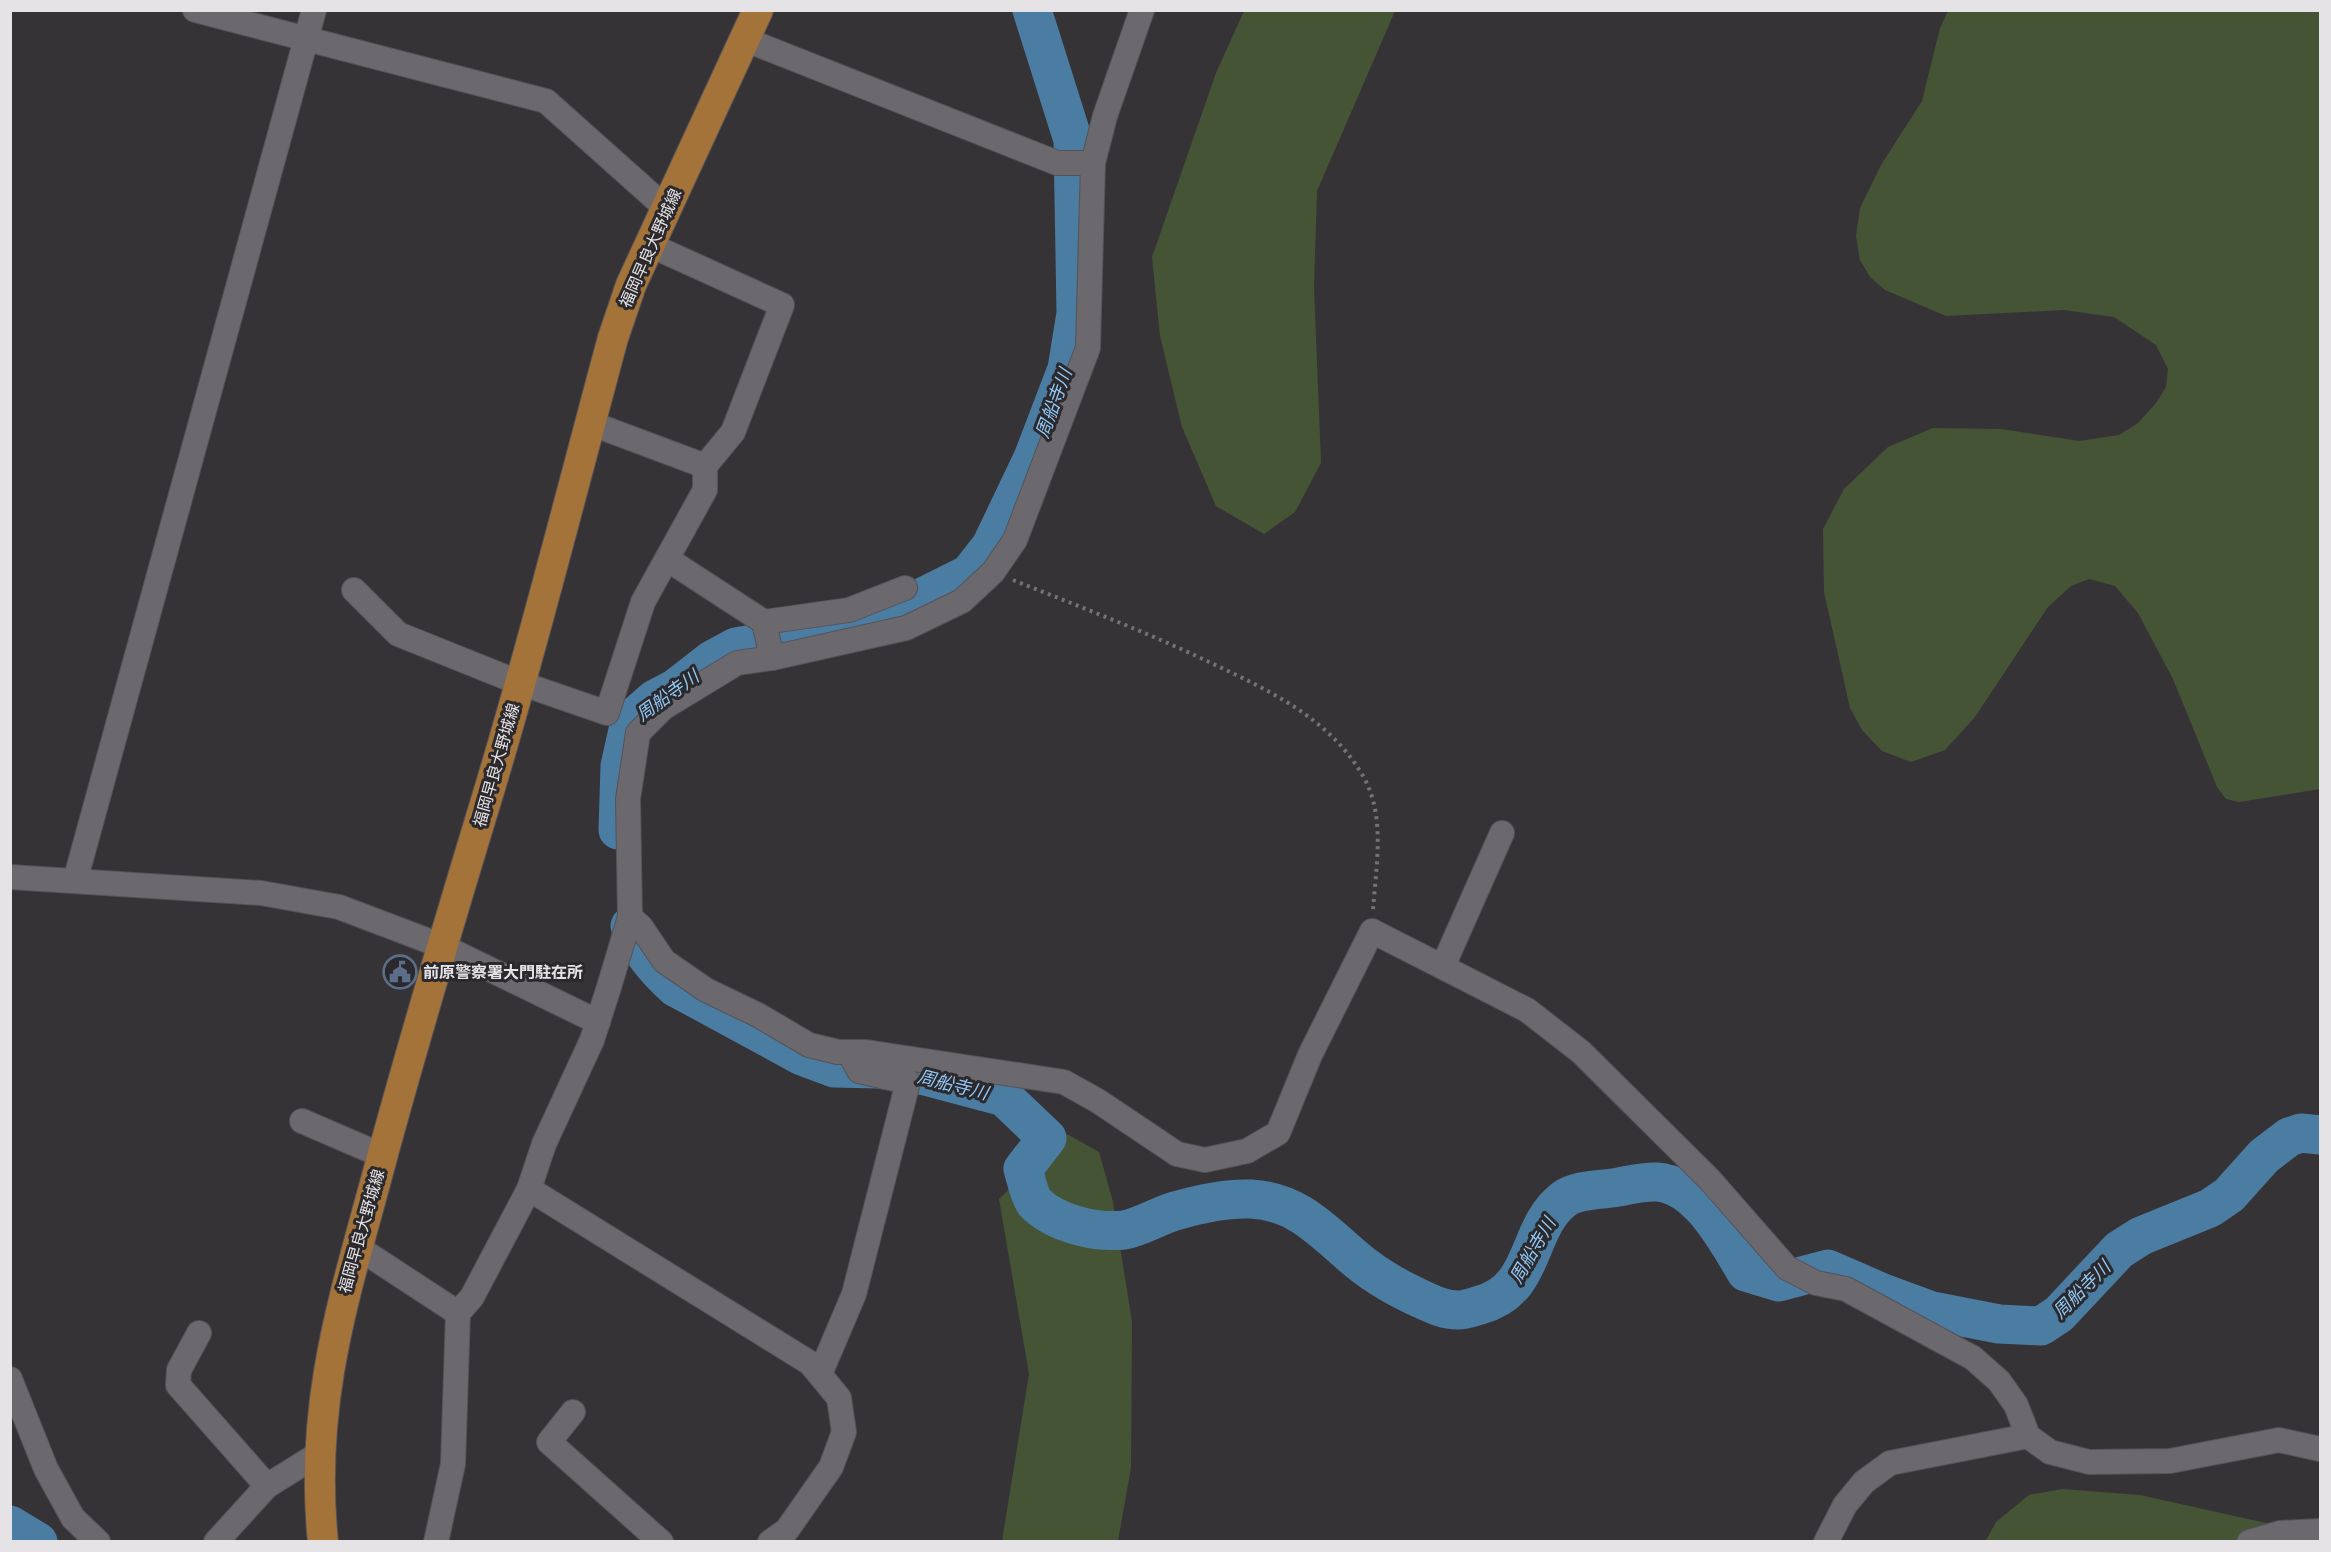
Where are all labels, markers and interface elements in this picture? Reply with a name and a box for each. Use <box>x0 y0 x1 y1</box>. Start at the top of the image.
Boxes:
street label: 福岡早良大野城線 <box>615 185 685 311</box>
water label: 周船寺川 <box>1030 364 1076 441</box>
water label: 周船寺川 <box>631 664 704 725</box>
street label: 福岡早良大野城線 <box>469 701 523 829</box>
public building icon: 前原警察署大門駐在所 <box>382 954 418 990</box>
place label: 前原警察署大門駐在所 <box>423 962 583 982</box>
water label: 周船寺川 <box>915 1065 993 1104</box>
street label: 福岡早良大野城線 <box>334 1167 388 1295</box>
water label: 周船寺川 <box>1504 1212 1561 1287</box>
water label: 周船寺川 <box>2048 1254 2116 1322</box>

